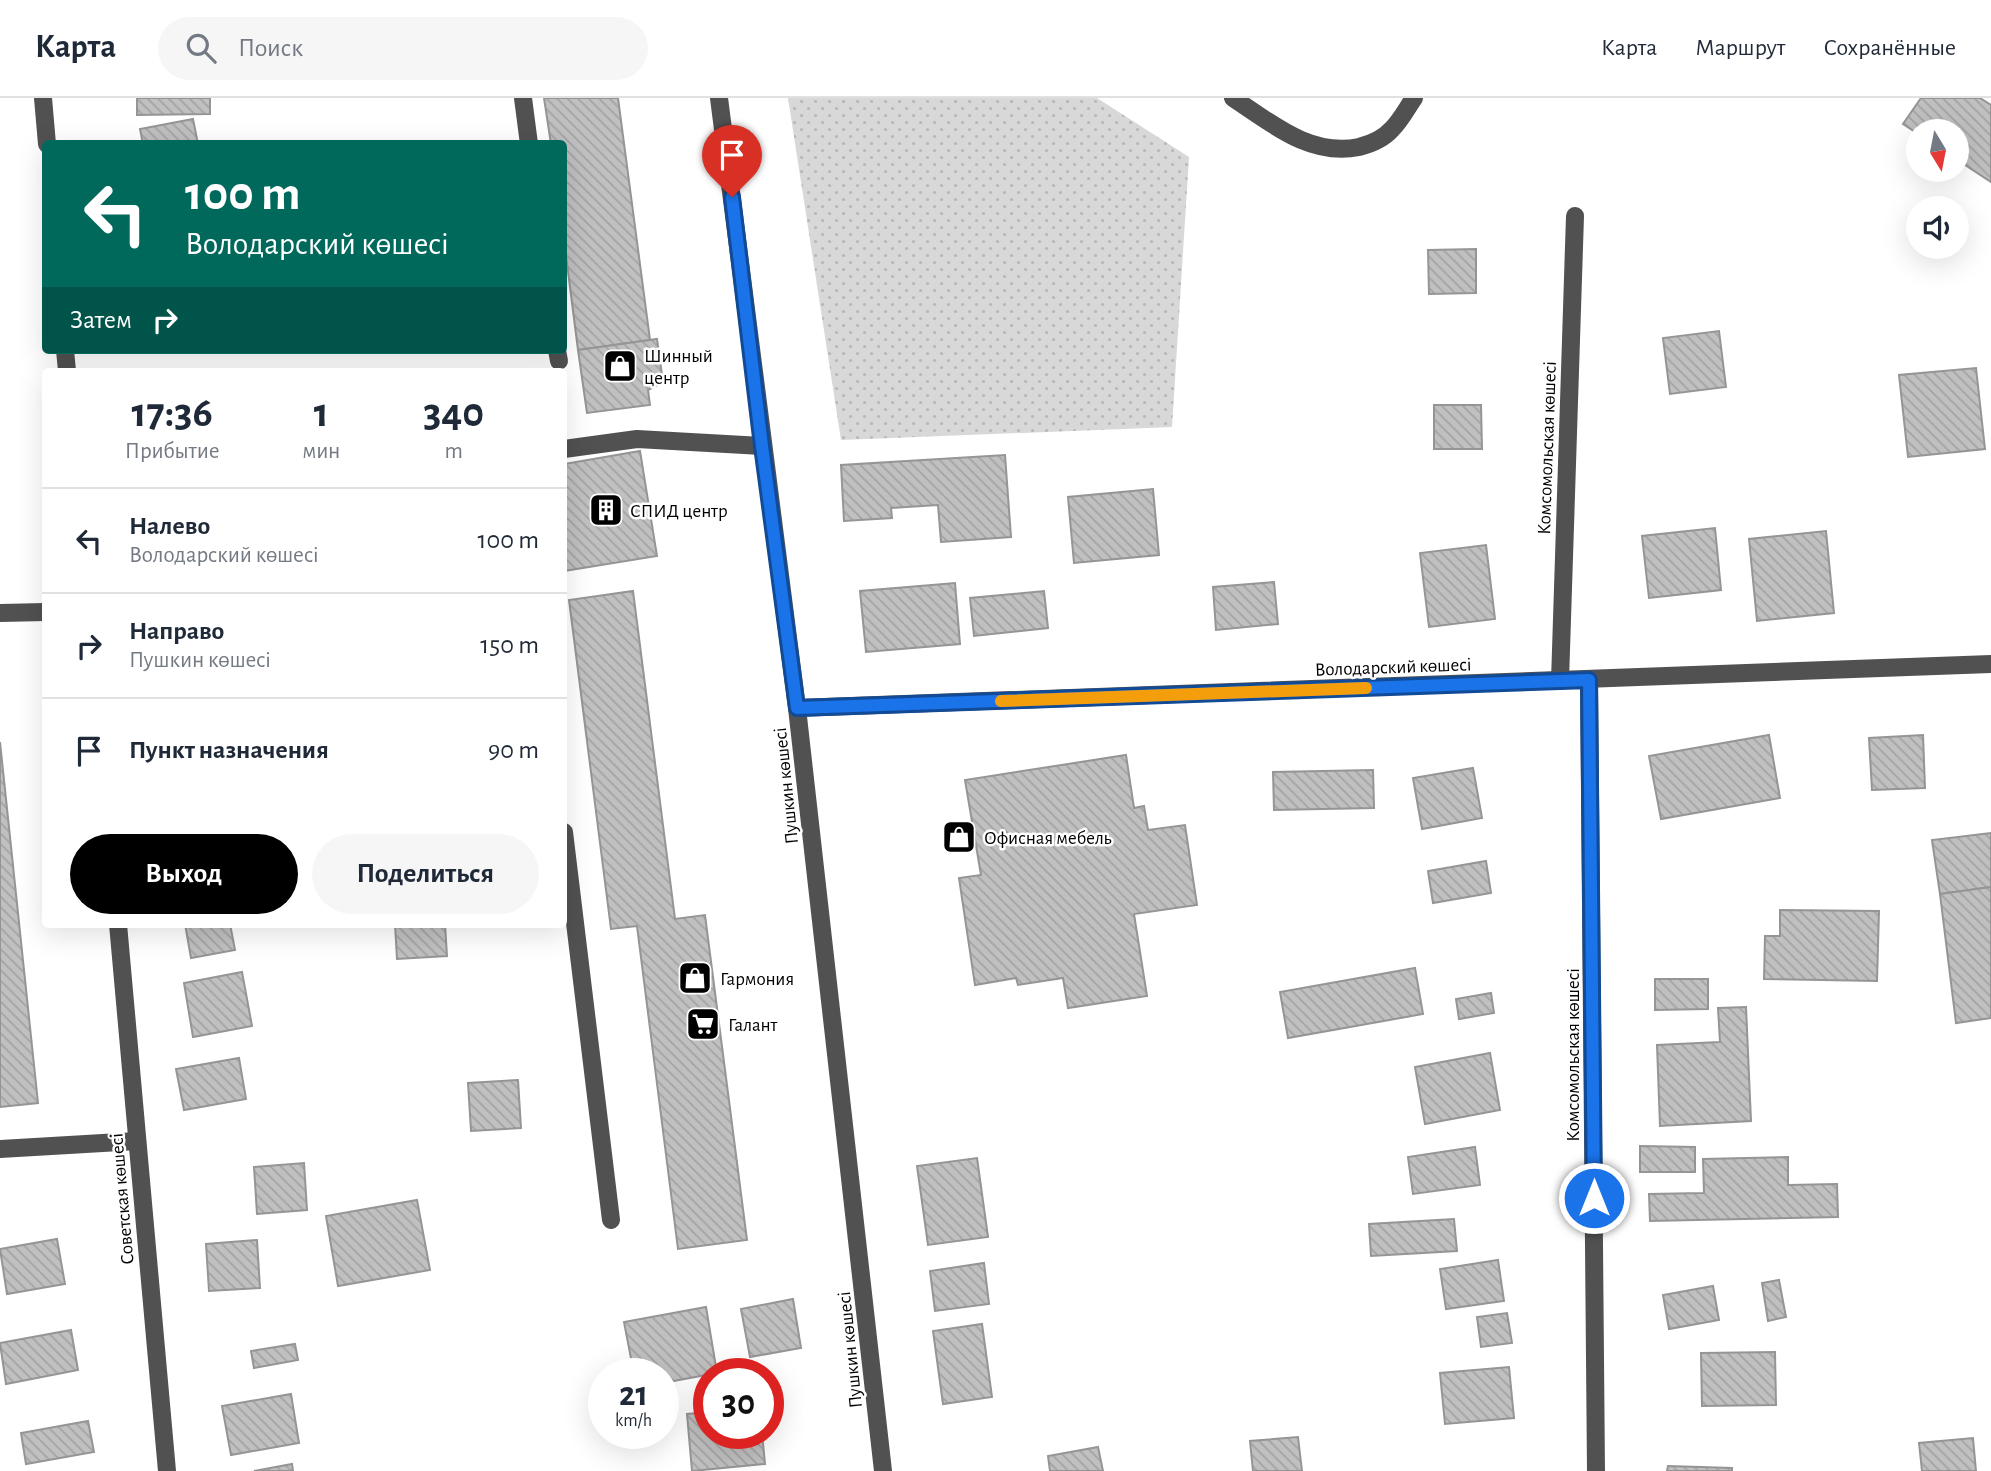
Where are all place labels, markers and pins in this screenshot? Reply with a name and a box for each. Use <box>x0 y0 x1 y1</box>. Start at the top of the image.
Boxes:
pin <box>702 125 762 197</box>
shop icon: Шинный центр <box>601 347 639 385</box>
place label: Шинный центр <box>644 347 713 388</box>
building icon: СПИД центр <box>587 491 625 529</box>
place label: СПИД центр <box>630 502 728 521</box>
shop icon: Офисная мебель <box>940 818 978 856</box>
place label: Офисная мебель <box>984 829 1112 848</box>
shop icon: Гармония <box>676 959 714 997</box>
place label: Гармония <box>720 970 794 989</box>
supermarket icon: Галант <box>684 1005 722 1043</box>
place label: Галант <box>728 1016 778 1035</box>

